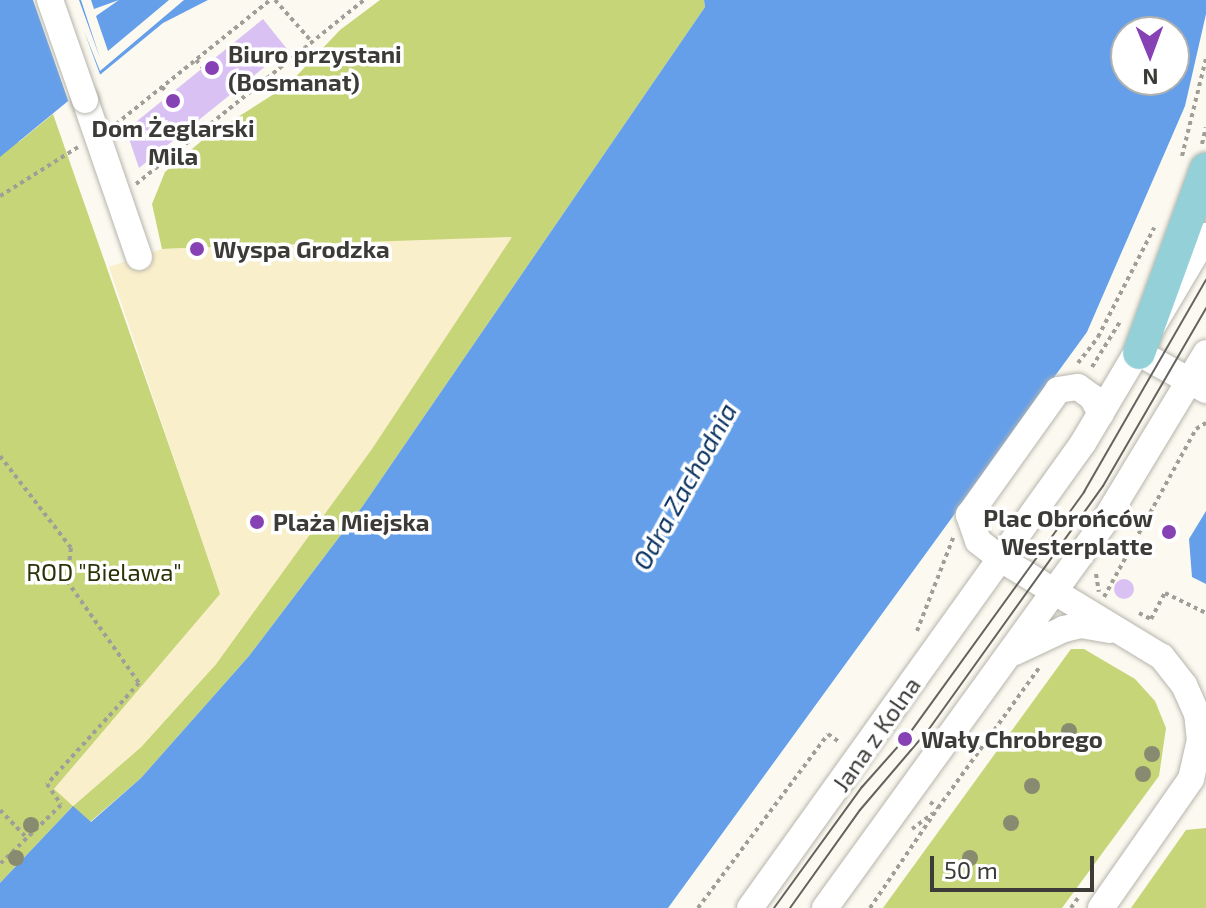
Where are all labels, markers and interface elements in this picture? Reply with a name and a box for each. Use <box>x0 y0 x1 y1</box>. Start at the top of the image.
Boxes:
north arrow <box>1110 16 1190 96</box>
place label: Biuro przystani (Bosmanat) <box>228 40 402 96</box>
marker: Biuro przystani (Bosmanat) <box>203 59 221 77</box>
text: N <box>1142 65 1159 91</box>
marker: Dom Żeglarski Mila <box>164 92 182 110</box>
place label: Dom Żeglarski Mila <box>91 114 255 170</box>
place label: Wyspa Grodzka <box>213 235 390 263</box>
marker: Wyspa Grodzka <box>188 240 206 258</box>
water label: Odra Zachodnia <box>625 397 743 575</box>
place label: Plac Obrońców Westerplatte <box>983 504 1153 560</box>
place label: Plaża Miejska <box>273 508 429 536</box>
marker: Plaża Miejska <box>248 513 266 531</box>
marker: Plac Obrońców Westerplatte <box>1160 523 1178 541</box>
park label: ROD "Bielawa" <box>26 558 182 586</box>
street label: Jana z Kolna <box>826 671 926 797</box>
place label: Wały Chrobrego <box>921 725 1104 753</box>
marker: Wały Chrobrego <box>896 730 914 748</box>
scale bar <box>934 840 1098 890</box>
text: 50 m <box>944 855 998 884</box>

